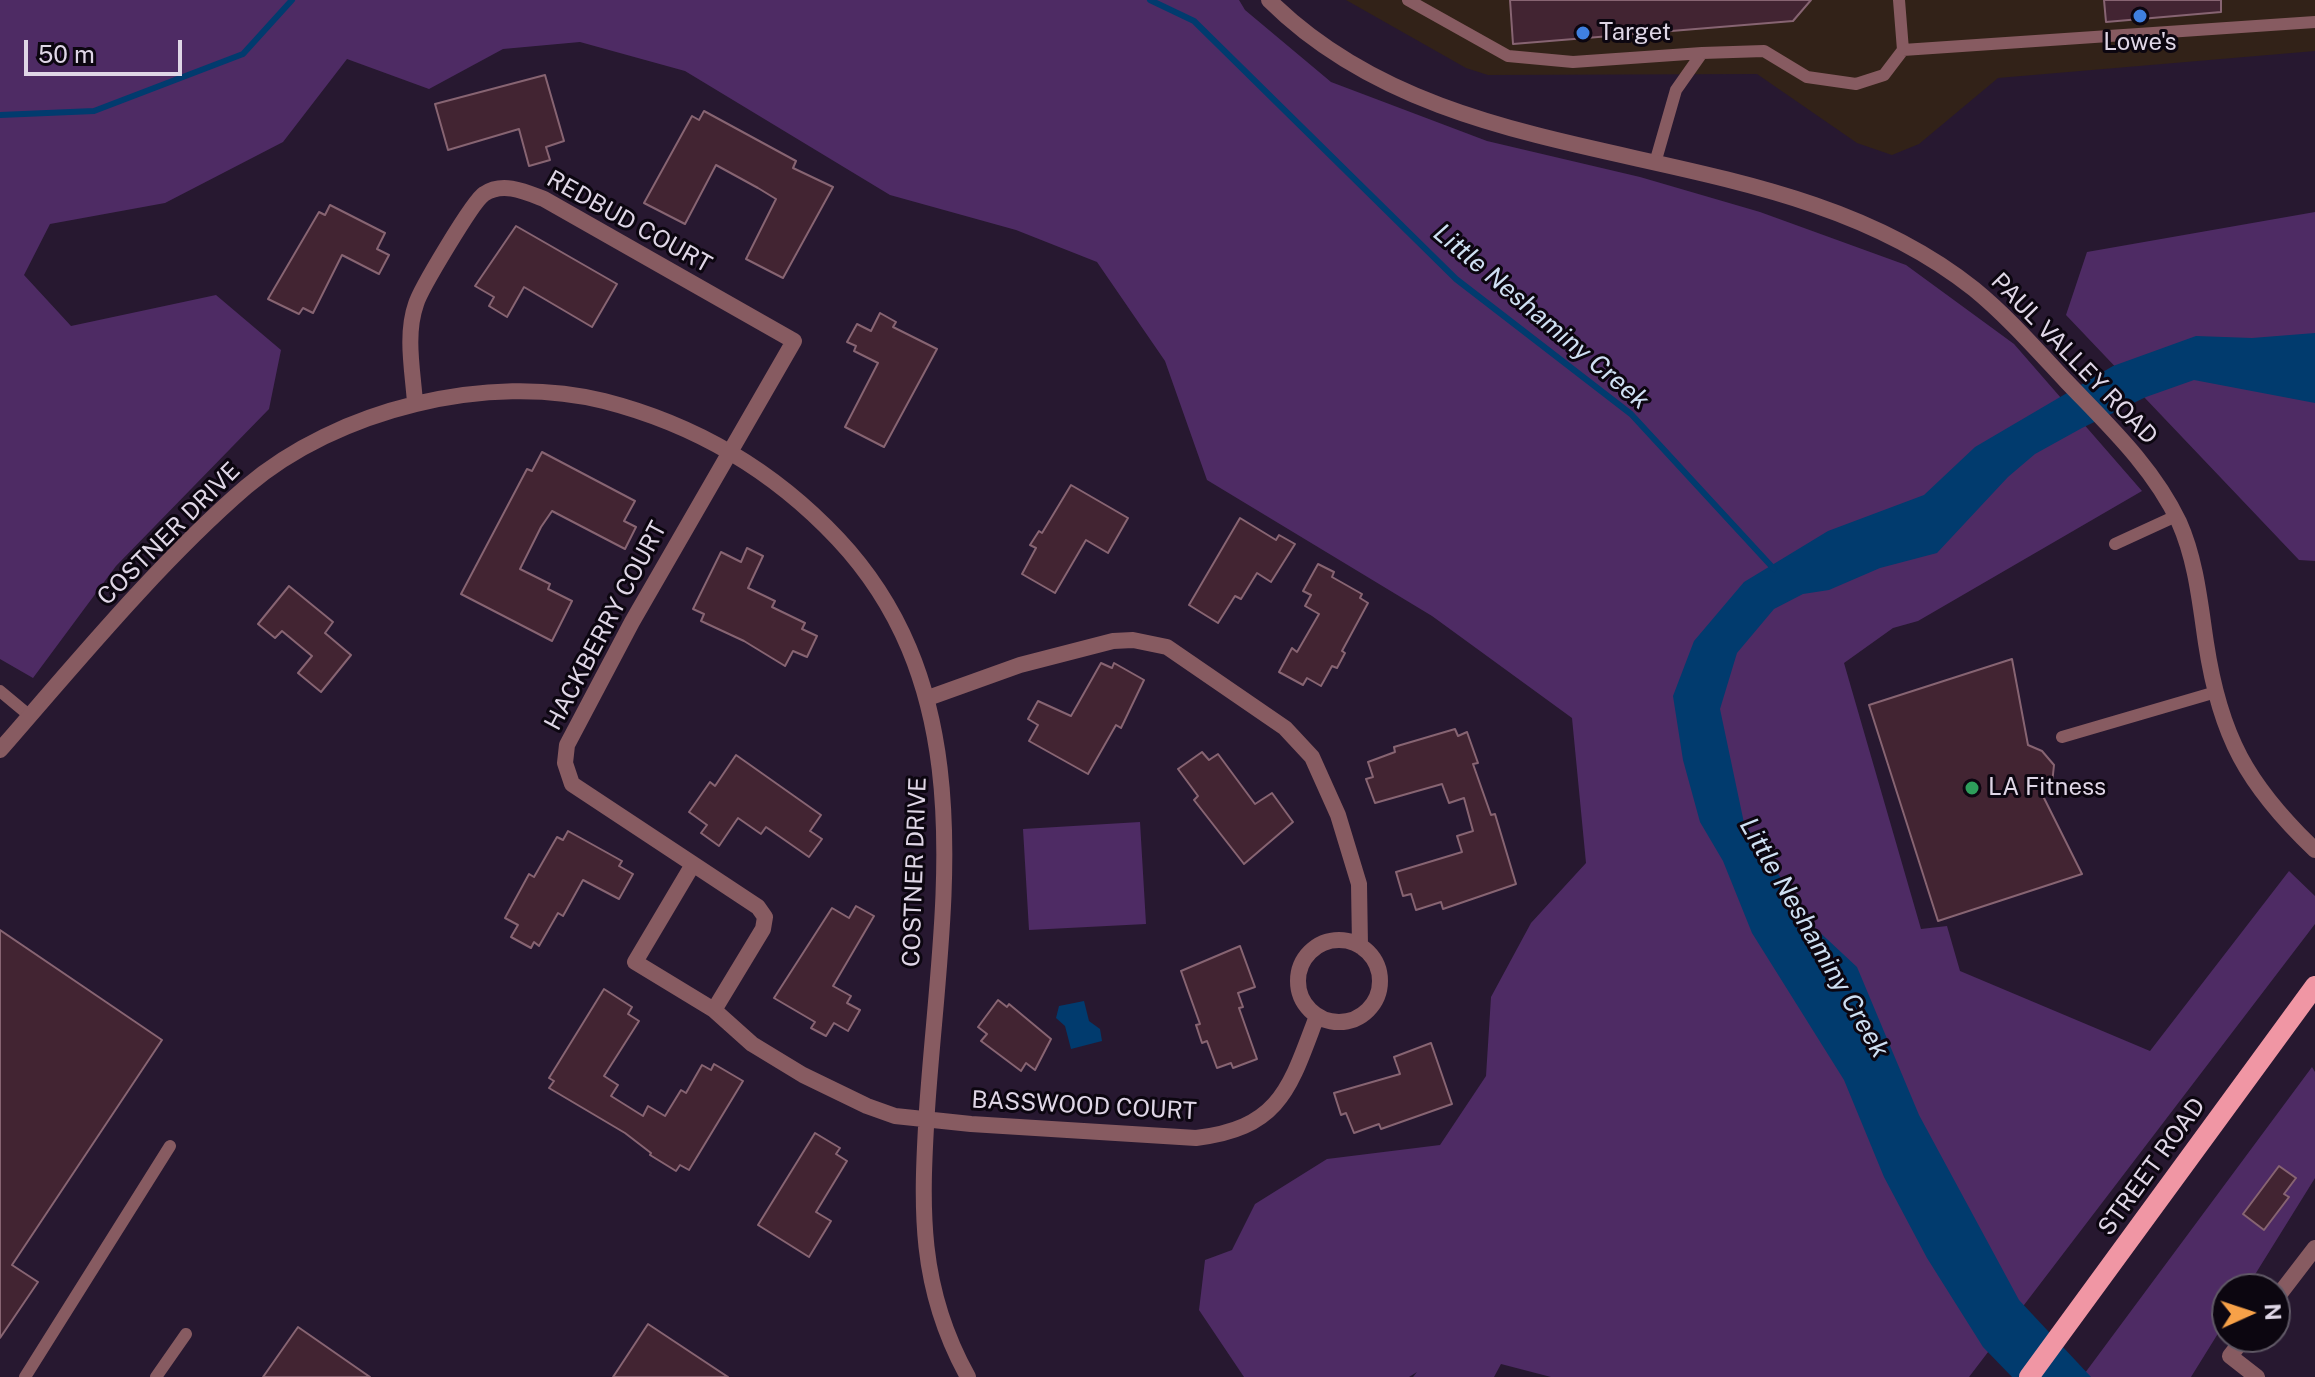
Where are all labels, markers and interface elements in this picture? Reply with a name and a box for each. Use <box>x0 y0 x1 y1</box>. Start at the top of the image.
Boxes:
marker: Lowe's <box>2131 7 2149 25</box>
place label: Target <box>1599 19 1671 47</box>
scale bar <box>28 24 186 74</box>
marker: Target <box>1574 24 1592 42</box>
place label: Lowe's <box>2103 29 2177 57</box>
text: 50 m <box>38 40 95 68</box>
street label: REDBUD COURT <box>541 165 717 279</box>
water label: Little Neshaminy Creek <box>1427 218 1655 416</box>
street label: PAUL VALLEY ROAD <box>1985 267 2163 451</box>
street label: COSTNER DRIVE <box>92 457 246 611</box>
street label: HACKBERRY COURT <box>539 517 673 735</box>
place label: LA Fitness <box>1988 774 2106 802</box>
street label: COSTNER DRIVE <box>897 777 933 967</box>
marker: LA Fitness <box>1963 779 1981 797</box>
water label: Little Neshaminy Creek <box>1733 812 1895 1064</box>
street label: BASSWOOD COURT <box>971 1086 1197 1126</box>
street label: STREET ROAD <box>2092 1093 2212 1241</box>
north arrow <box>2211 1273 2291 1353</box>
text: N <box>2260 1303 2286 1321</box>

